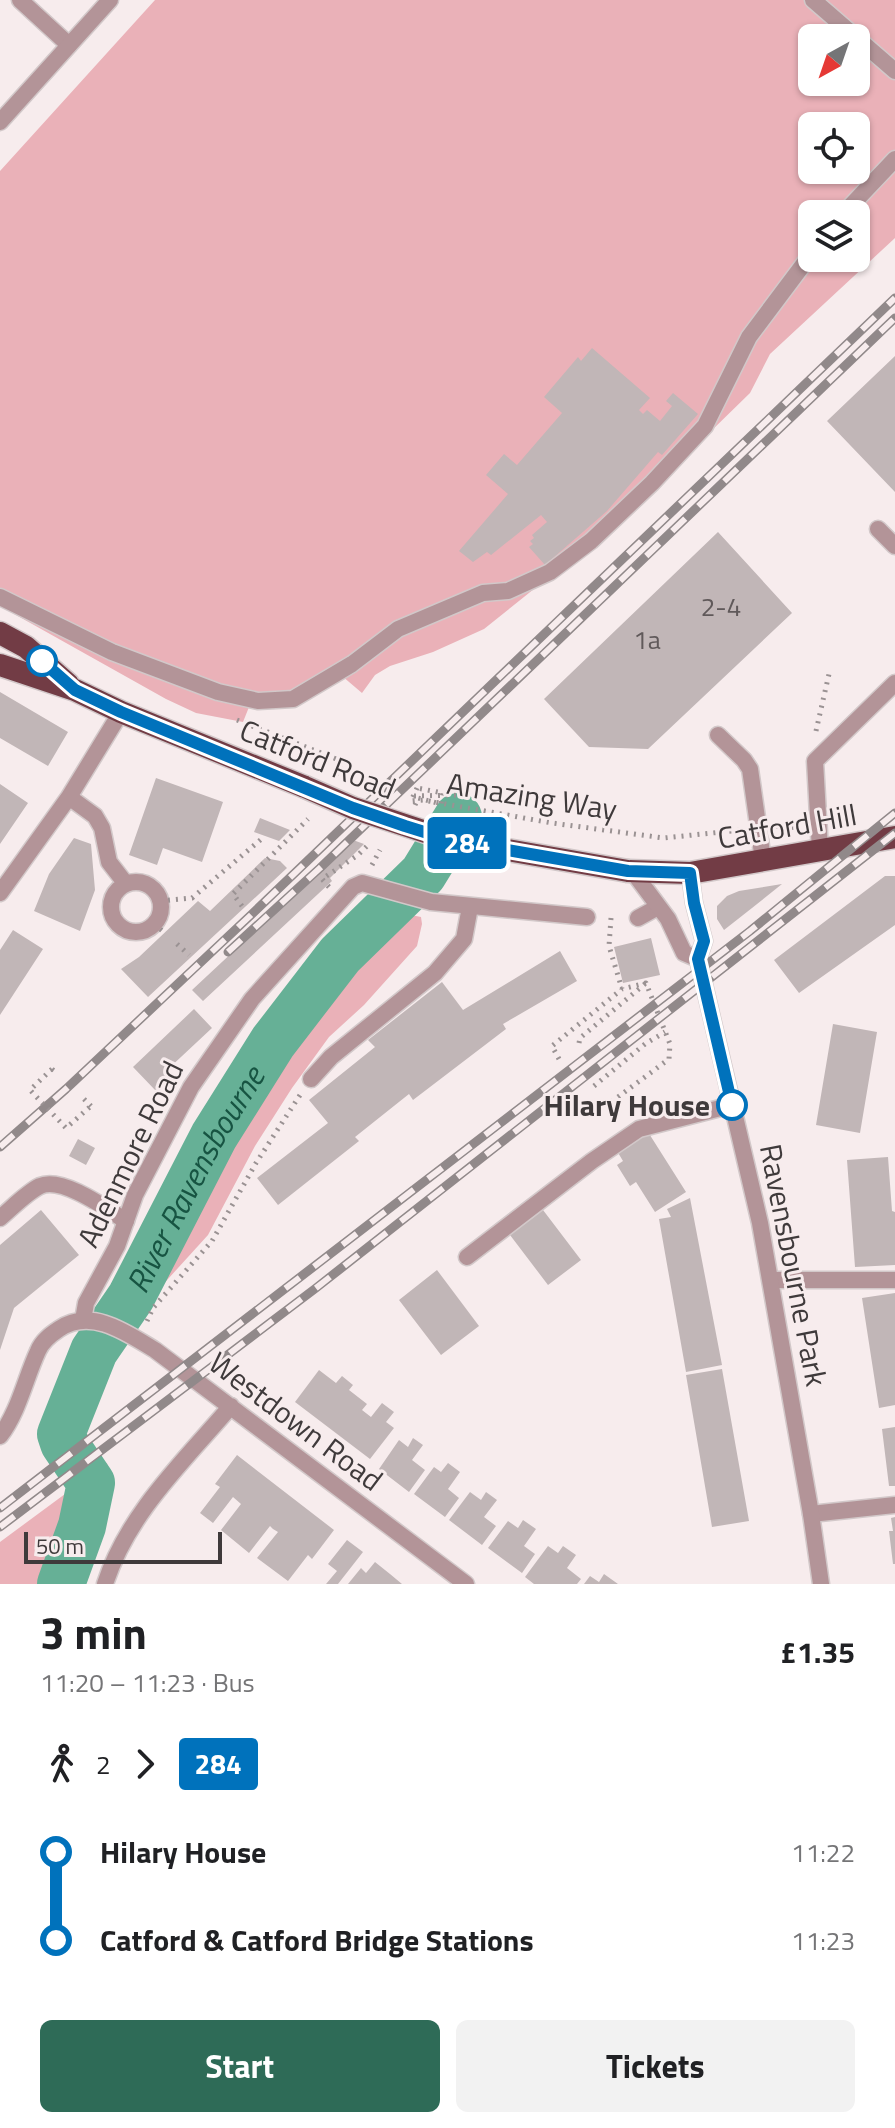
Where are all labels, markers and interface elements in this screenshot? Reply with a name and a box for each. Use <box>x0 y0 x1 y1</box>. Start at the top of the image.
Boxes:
north arrow <box>798 24 870 96</box>
map controls <box>798 24 870 272</box>
button: locate <box>798 112 870 184</box>
button: layers <box>798 200 870 272</box>
house number: 2-4 <box>701 587 741 626</box>
house number: 1a <box>633 620 661 659</box>
unlabelled marker <box>27 646 57 676</box>
street label: Catford Road <box>233 707 403 811</box>
street label: Amazing Way <box>444 760 620 832</box>
street label: Catford Hill <box>714 791 860 861</box>
line badge: 284 <box>421 817 513 869</box>
text: 284 <box>443 821 491 864</box>
street label: Adenmore Road <box>65 1053 195 1255</box>
water label: River Ravensbourne <box>113 1055 277 1301</box>
place label: Hilary House <box>544 1082 710 1128</box>
marker: Hilary House <box>717 1090 747 1120</box>
street label: Ravensbourne Park <box>748 1140 840 1390</box>
street label: Westdown Road <box>199 1340 393 1502</box>
scale bar <box>24 1528 222 1564</box>
text: 50 m <box>36 1529 84 1563</box>
text: 3 min <box>40 1599 147 1666</box>
text: £1.35 <box>780 1629 855 1675</box>
text: 11:20 – 11:23 · Bus <box>40 1663 255 1702</box>
icon: walk <box>40 1742 84 1786</box>
icon: forward <box>123 1742 167 1786</box>
text: 284 <box>195 1742 242 1785</box>
text: 2 <box>96 1745 111 1784</box>
text: Hilary House <box>100 1829 266 1875</box>
text: 11:22 <box>791 1833 855 1872</box>
text: Catford & Catford Bridge Stations <box>100 1917 534 1963</box>
text: 11:23 <box>791 1921 855 1960</box>
button: Start <box>40 2020 440 2112</box>
button: Tickets <box>456 2020 855 2112</box>

